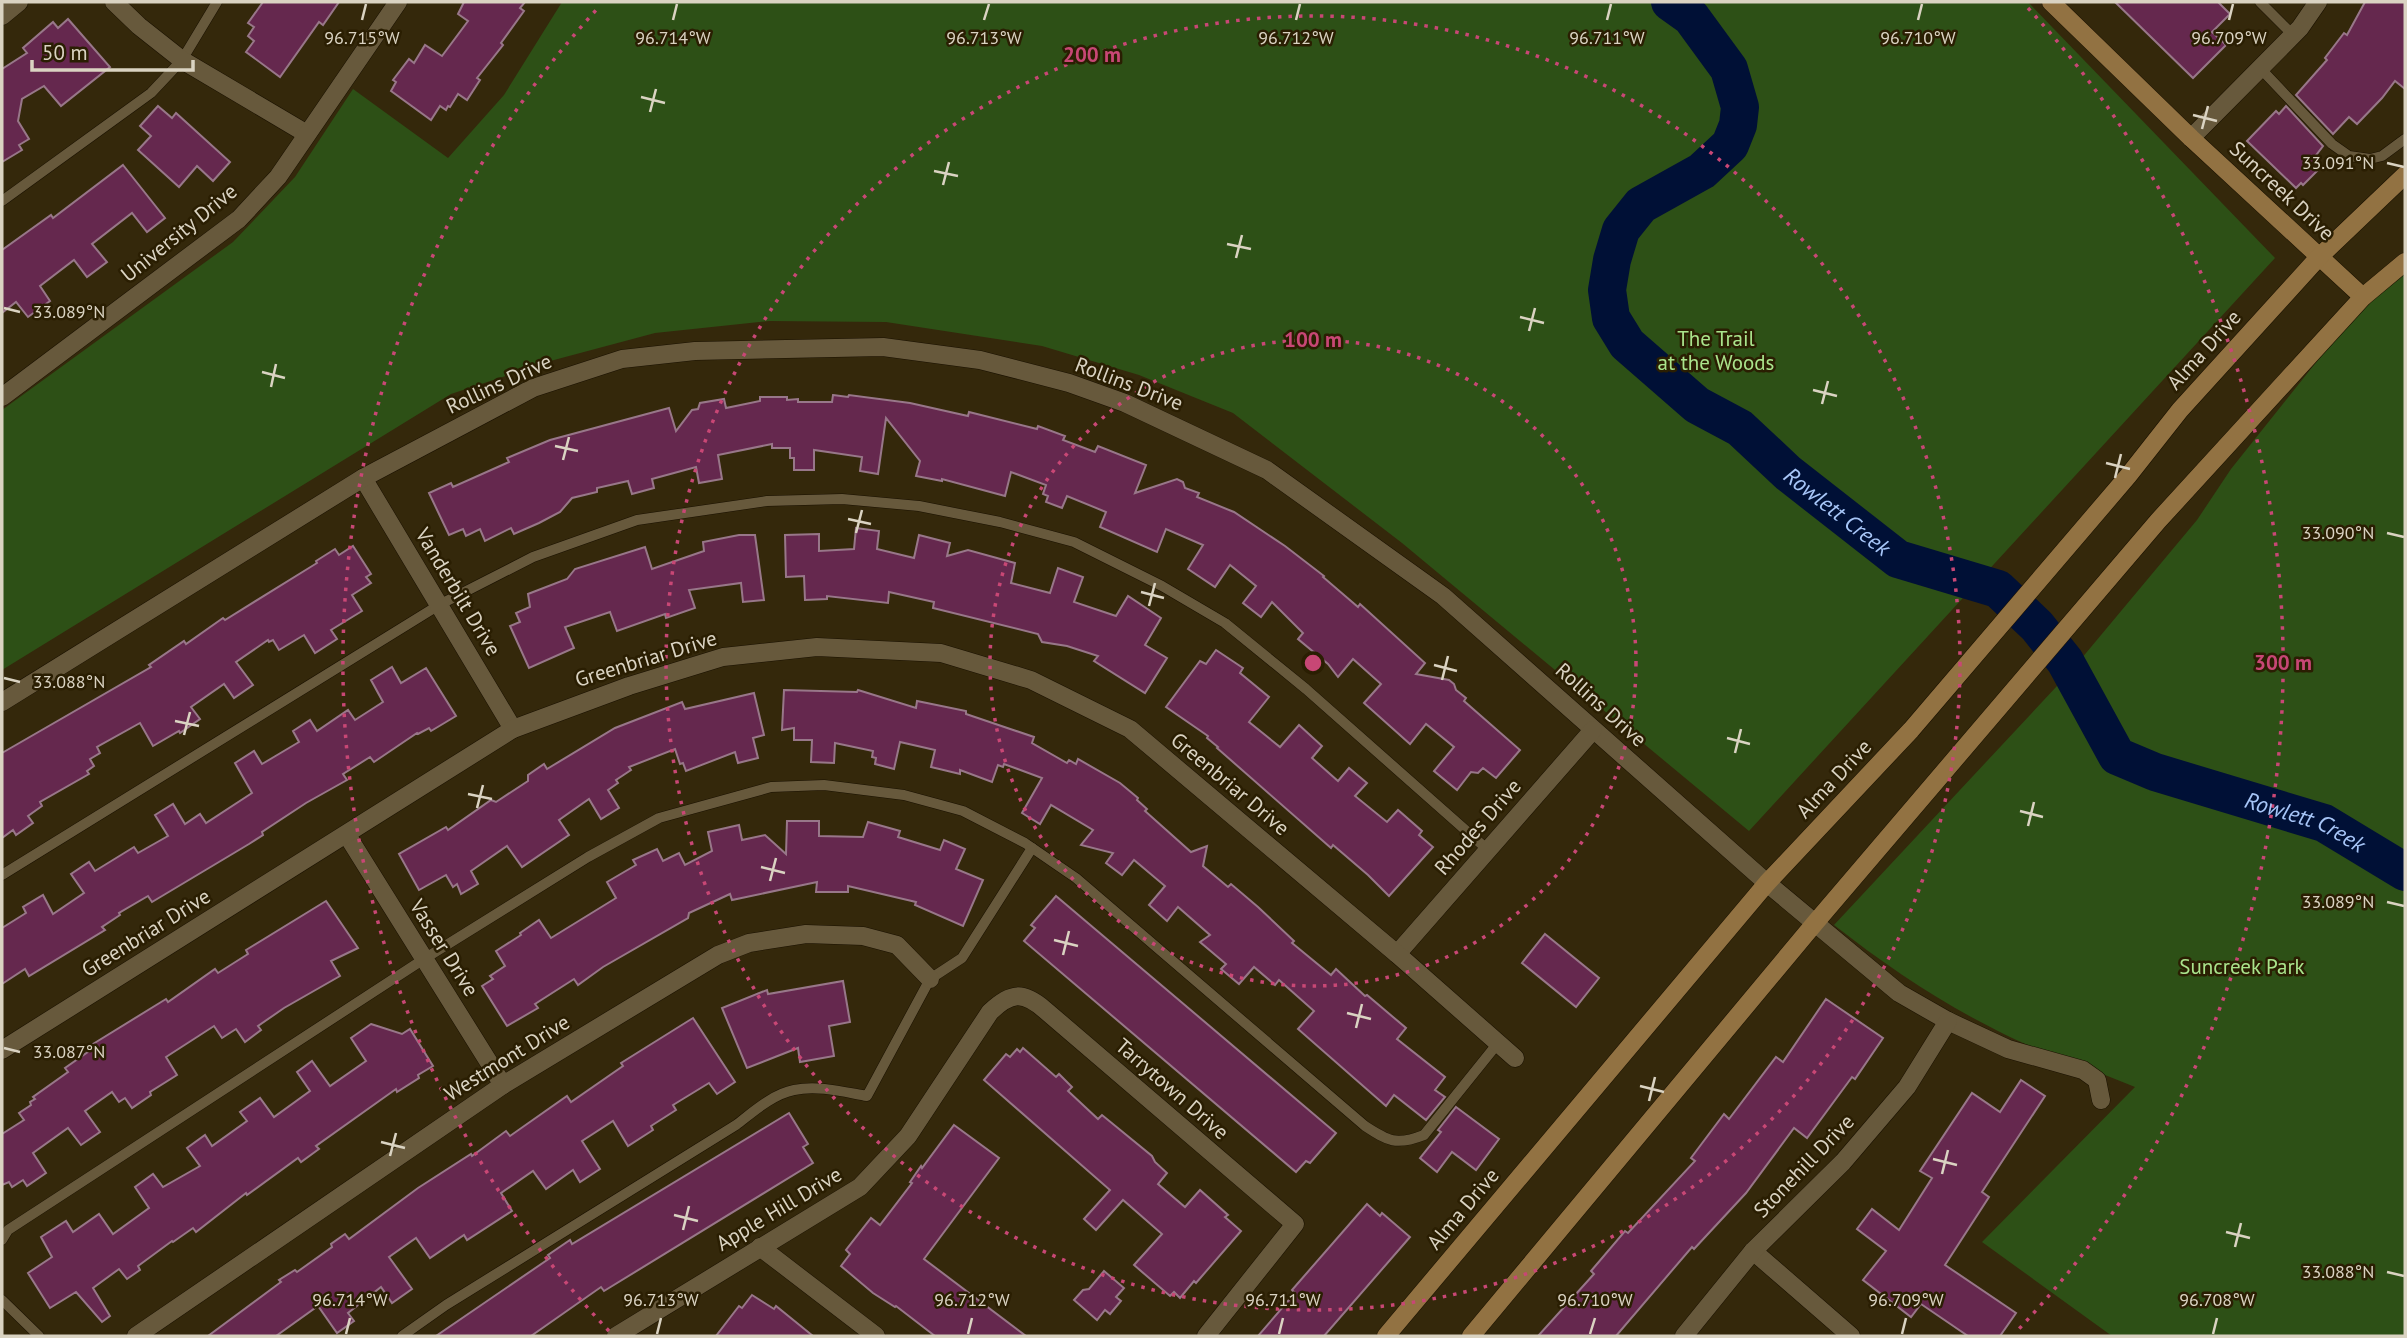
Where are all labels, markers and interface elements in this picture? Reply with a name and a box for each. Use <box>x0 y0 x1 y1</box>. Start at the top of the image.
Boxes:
text: 96.715°W <box>324 26 400 49</box>
text: 96.714°W <box>635 26 711 49</box>
text: 96.713°W <box>946 26 1022 49</box>
text: 96.712°W <box>1258 26 1334 49</box>
text: 96.711°W <box>1569 26 1645 49</box>
text: 96.710°W <box>1880 26 1956 49</box>
text: 96.709°W <box>2191 26 2267 49</box>
scale bar <box>32 28 192 72</box>
text: 50 m <box>42 39 88 66</box>
text: 200 m <box>1063 41 1121 68</box>
street label: Suncreek Drive <box>2224 135 2340 246</box>
text: 33.091°N <box>2302 151 2374 174</box>
street label: University Drive <box>115 178 242 288</box>
text: 33.089°N <box>33 300 105 323</box>
street label: Alma Drive <box>2161 304 2247 395</box>
park label: The Trail at the Woods <box>1658 325 1774 376</box>
text: 100 m <box>1284 326 1342 353</box>
street label: Rollins Drive <box>442 347 556 420</box>
street label: Rollins Drive <box>1071 351 1187 416</box>
water label: Rowlett Creek <box>1778 460 1898 563</box>
text: 33.090°N <box>2302 521 2374 544</box>
street label: Vanderbilt Drive <box>409 522 507 661</box>
street label: Greenbriar Drive <box>572 624 720 693</box>
text: 300 m <box>2254 649 2312 676</box>
centre of rings <box>1301 651 1325 675</box>
street label: Rollins Drive <box>1550 657 1653 753</box>
text: 33.088°N <box>33 670 105 693</box>
street label: Greenbriar Drive <box>1165 726 1295 841</box>
street label: Alma Drive <box>1790 733 1877 824</box>
street label: Rhodes Drive <box>1428 773 1527 880</box>
water label: Rowlett Creek <box>2242 785 2372 860</box>
street label: Greenbriar Drive <box>76 882 215 983</box>
text: 33.089°N <box>2302 890 2374 913</box>
street label: Vasser Drive <box>403 893 485 1001</box>
park label: Suncreek Park <box>2179 953 2305 980</box>
street label: Westmont Drive <box>439 1008 574 1107</box>
street label: Tarrytown Drive <box>1110 1032 1235 1145</box>
text: 33.087°N <box>33 1040 105 1063</box>
street label: Stonehill Drive <box>1748 1108 1860 1223</box>
street label: Apple Hill Drive <box>711 1160 847 1257</box>
street label: Alma Drive <box>1421 1162 1505 1255</box>
text: 33.088°N <box>2302 1260 2374 1283</box>
text: 96.714°W <box>312 1288 388 1311</box>
text: 96.713°W <box>623 1288 699 1311</box>
text: 96.712°W <box>934 1288 1010 1311</box>
text: 96.711°W <box>1245 1288 1321 1311</box>
text: 96.710°W <box>1557 1288 1633 1311</box>
text: 96.709°W <box>1868 1288 1944 1311</box>
text: 96.708°W <box>2179 1288 2255 1311</box>

